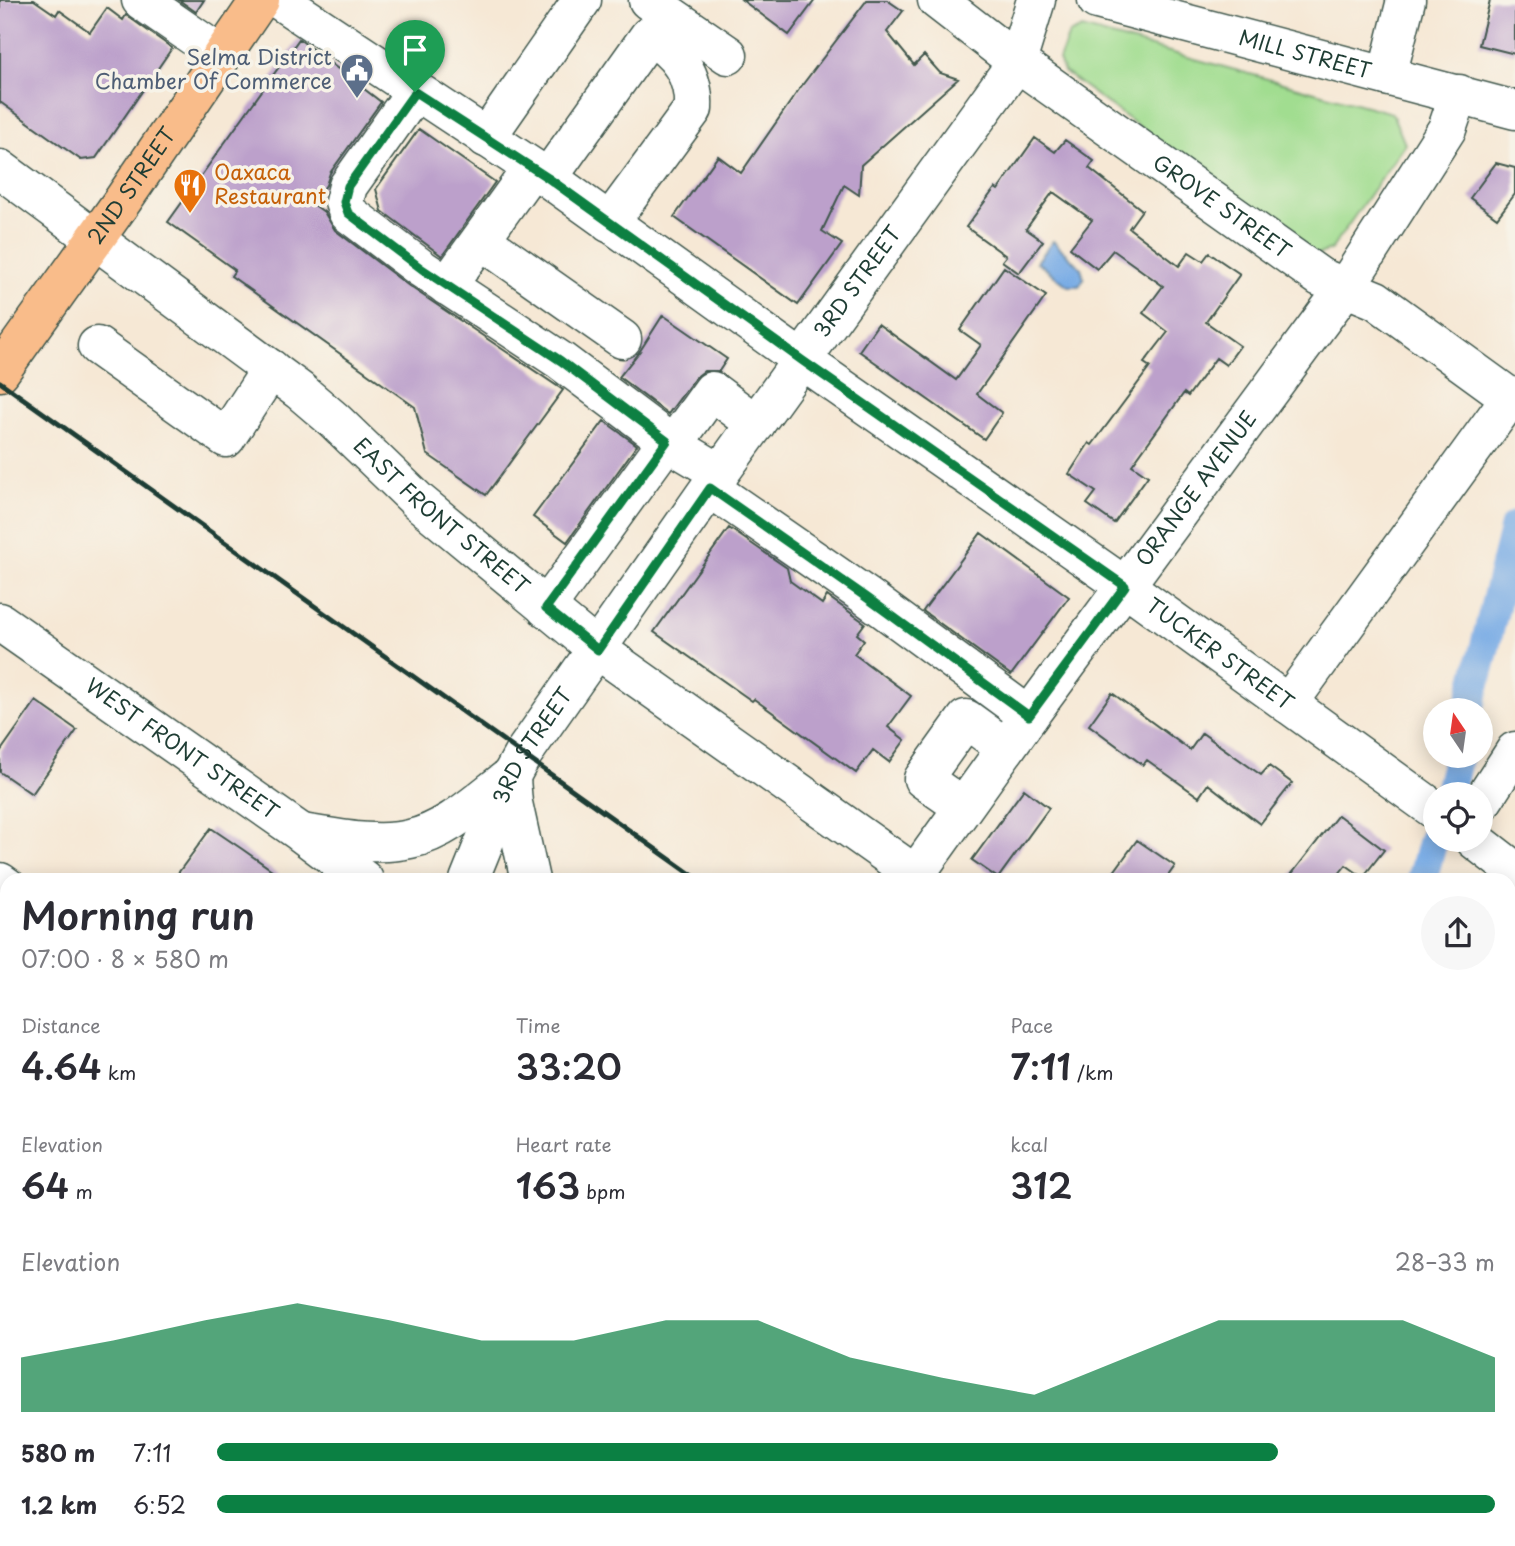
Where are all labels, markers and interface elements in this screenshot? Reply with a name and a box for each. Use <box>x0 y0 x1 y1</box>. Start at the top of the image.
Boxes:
pin <box>385 20 445 92</box>
street label: MILL STREET <box>1236 20 1375 86</box>
icon: arrive <box>396 31 434 69</box>
place label: Selma District Chamber Of Commerce <box>95 40 332 96</box>
public building icon: Selma District Chamber Of Commerce <box>338 51 376 100</box>
street label: 2ND STREET <box>78 120 183 250</box>
street label: GROVE STREET <box>1147 145 1299 266</box>
place label: Oaxaca Restaurant <box>214 155 326 211</box>
restaurant icon: Oaxaca Restaurant <box>171 166 209 215</box>
street label: 3RD STREET <box>805 218 908 344</box>
street label: ORANGE AVENUE <box>1127 403 1263 572</box>
street label: EAST FRONT STREET <box>347 429 538 601</box>
street label: TUCKER STREET <box>1140 588 1302 717</box>
street label: WEST FRONT STREET <box>80 669 287 827</box>
street label: 3RD STREET <box>483 680 579 808</box>
north arrow <box>1423 698 1493 768</box>
map controls <box>1423 698 1493 852</box>
button: locate <box>1423 782 1493 852</box>
text: Morning run <box>21 886 255 943</box>
button: share <box>1421 896 1495 970</box>
text: 07:00 · 8 × 580 m <box>21 941 229 976</box>
text: Distance <box>21 1011 101 1039</box>
text: Time <box>516 1011 561 1039</box>
text: Pace <box>1010 1011 1053 1039</box>
text: 4.64 <box>21 1039 102 1092</box>
text: 33:20 <box>516 1039 622 1092</box>
text: 7:11 <box>1010 1039 1071 1092</box>
text: km <box>102 1058 136 1086</box>
text: /km <box>1071 1058 1113 1086</box>
text: Elevation <box>21 1130 103 1158</box>
text: Heart rate <box>516 1130 612 1158</box>
text: kcal <box>1010 1130 1048 1158</box>
text: 64 <box>21 1158 69 1211</box>
text: 163 <box>516 1158 580 1211</box>
text: 312 <box>1010 1158 1072 1211</box>
text: m <box>69 1177 93 1205</box>
text: bpm <box>580 1177 626 1205</box>
text: Elevation <box>21 1244 120 1279</box>
text: 28–33 m <box>1395 1244 1495 1279</box>
text: 580 m <box>21 1435 95 1470</box>
text: 7:11 <box>133 1435 172 1470</box>
text: 1.2 km <box>21 1487 97 1522</box>
text: 6:52 <box>133 1487 186 1522</box>

